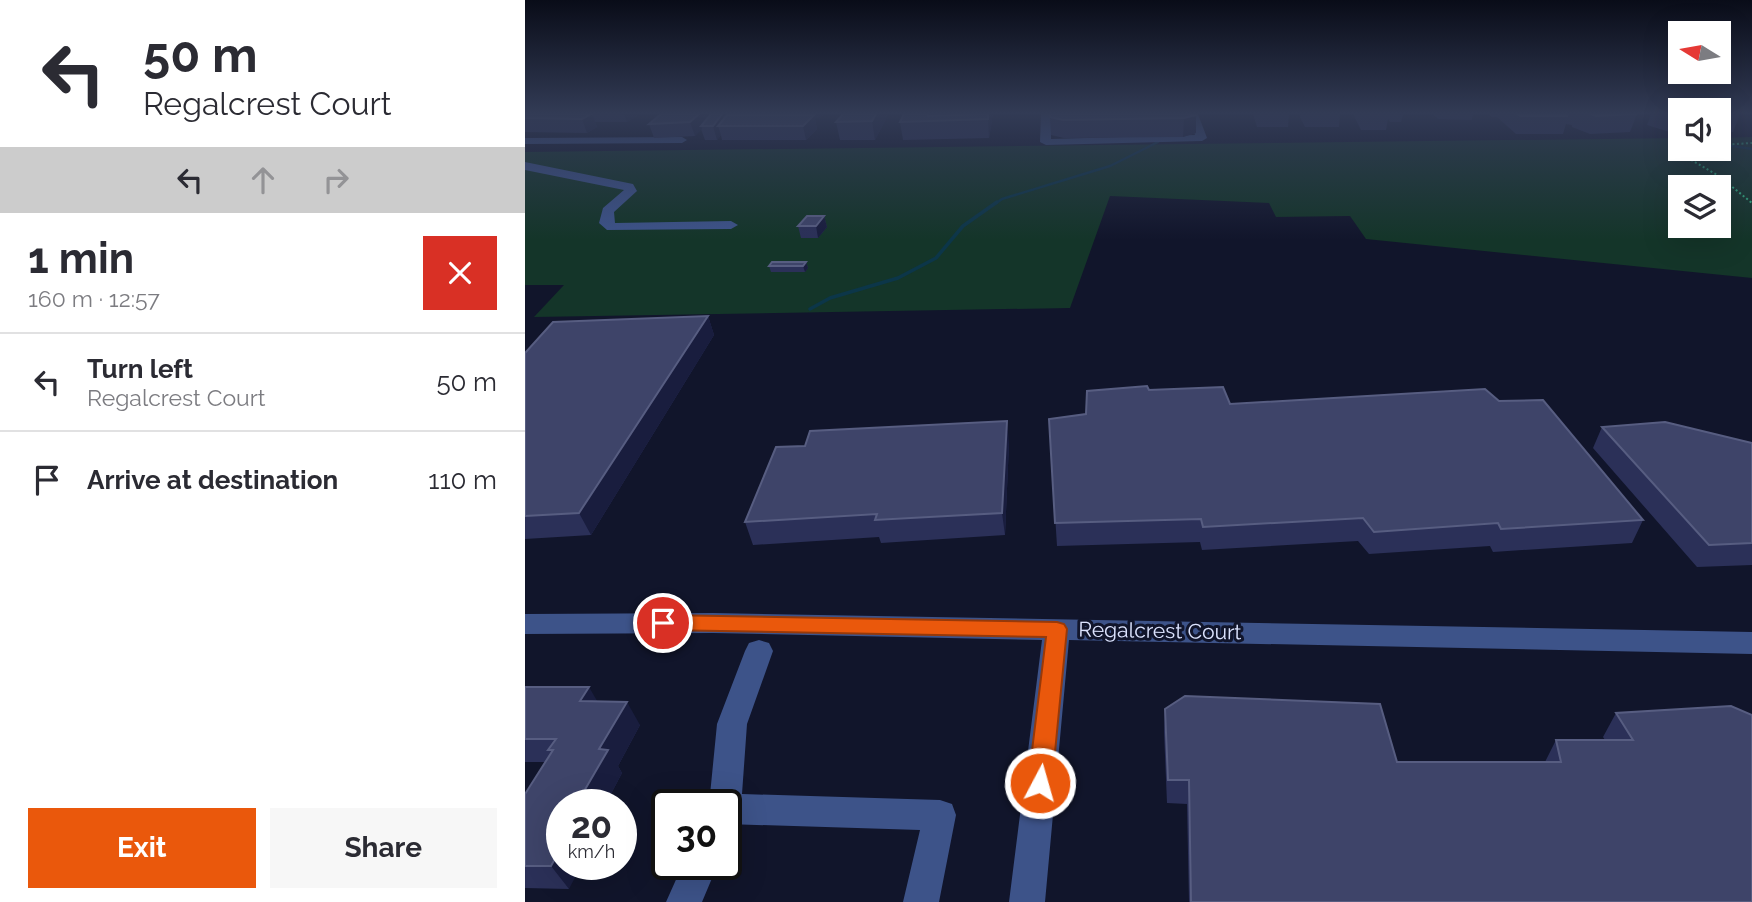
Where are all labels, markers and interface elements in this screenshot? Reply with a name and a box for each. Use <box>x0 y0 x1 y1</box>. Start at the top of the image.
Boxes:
north arrow <box>1668 21 1731 84</box>
map controls <box>1668 21 1731 238</box>
text: 50 m <box>143 26 258 83</box>
icon: left <box>28 28 119 119</box>
text: Regalcrest Court <box>143 85 391 122</box>
button: sound <box>1668 98 1731 161</box>
icon: left <box>171 161 209 199</box>
icon: ahead <box>244 161 282 199</box>
icon: right <box>317 161 355 199</box>
button: layers <box>1668 175 1731 238</box>
text: 1 min <box>28 234 134 283</box>
button: close <box>423 236 497 310</box>
text: 160 m · 12:57 <box>28 285 160 312</box>
text: Turn left <box>87 354 193 384</box>
icon: left <box>28 363 66 401</box>
text: 50 m <box>436 367 497 397</box>
text: Regalcrest Court <box>87 384 266 411</box>
icon: arrive <box>28 461 66 499</box>
text: Arrive at destination <box>87 465 338 495</box>
text: 110 m <box>428 465 497 495</box>
pin <box>633 593 693 653</box>
icon: arrive <box>644 604 682 642</box>
street label: Regalcrest Court <box>1078 617 1242 644</box>
position arrow <box>1003 746 1077 820</box>
speed limit sign: 30 <box>651 789 742 880</box>
text: 20 <box>571 805 612 846</box>
button: Exit <box>28 808 256 888</box>
button: Share <box>270 808 497 888</box>
text: km/h <box>568 841 615 862</box>

